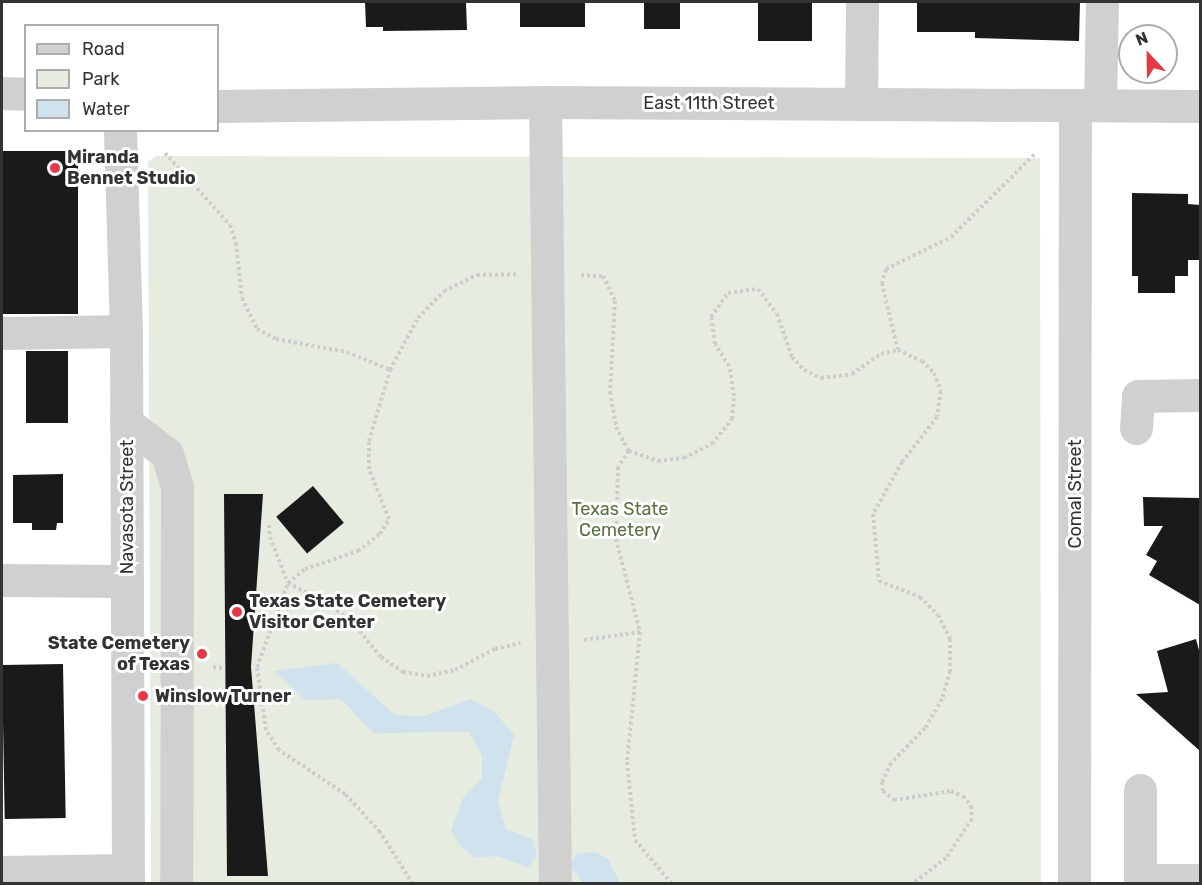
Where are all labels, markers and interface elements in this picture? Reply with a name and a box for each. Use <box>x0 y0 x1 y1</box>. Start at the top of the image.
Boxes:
legend <box>24 24 219 132</box>
north arrow <box>1118 24 1178 84</box>
text: N <box>1133 28 1151 50</box>
text: Road <box>82 38 125 60</box>
text: Park <box>82 68 119 90</box>
street label: East 11th Street <box>643 92 775 114</box>
text: Water <box>82 98 130 120</box>
place label: Miranda Bennet Studio <box>67 147 196 190</box>
marker: Miranda Bennet Studio <box>48 161 62 175</box>
street label: Comal Street <box>1064 439 1086 549</box>
street label: Navasota Street <box>116 440 138 574</box>
park label: Texas State Cemetery <box>572 499 668 542</box>
place label: Texas State Cemetery Visitor Center <box>249 591 446 634</box>
marker: Texas State Cemetery Visitor Center <box>230 605 244 619</box>
place label: State Cemetery of Texas <box>48 633 190 676</box>
marker: State Cemetery of Texas <box>195 647 209 661</box>
place label: Winslow Turner <box>155 685 292 707</box>
marker: Winslow Turner <box>136 689 150 703</box>

